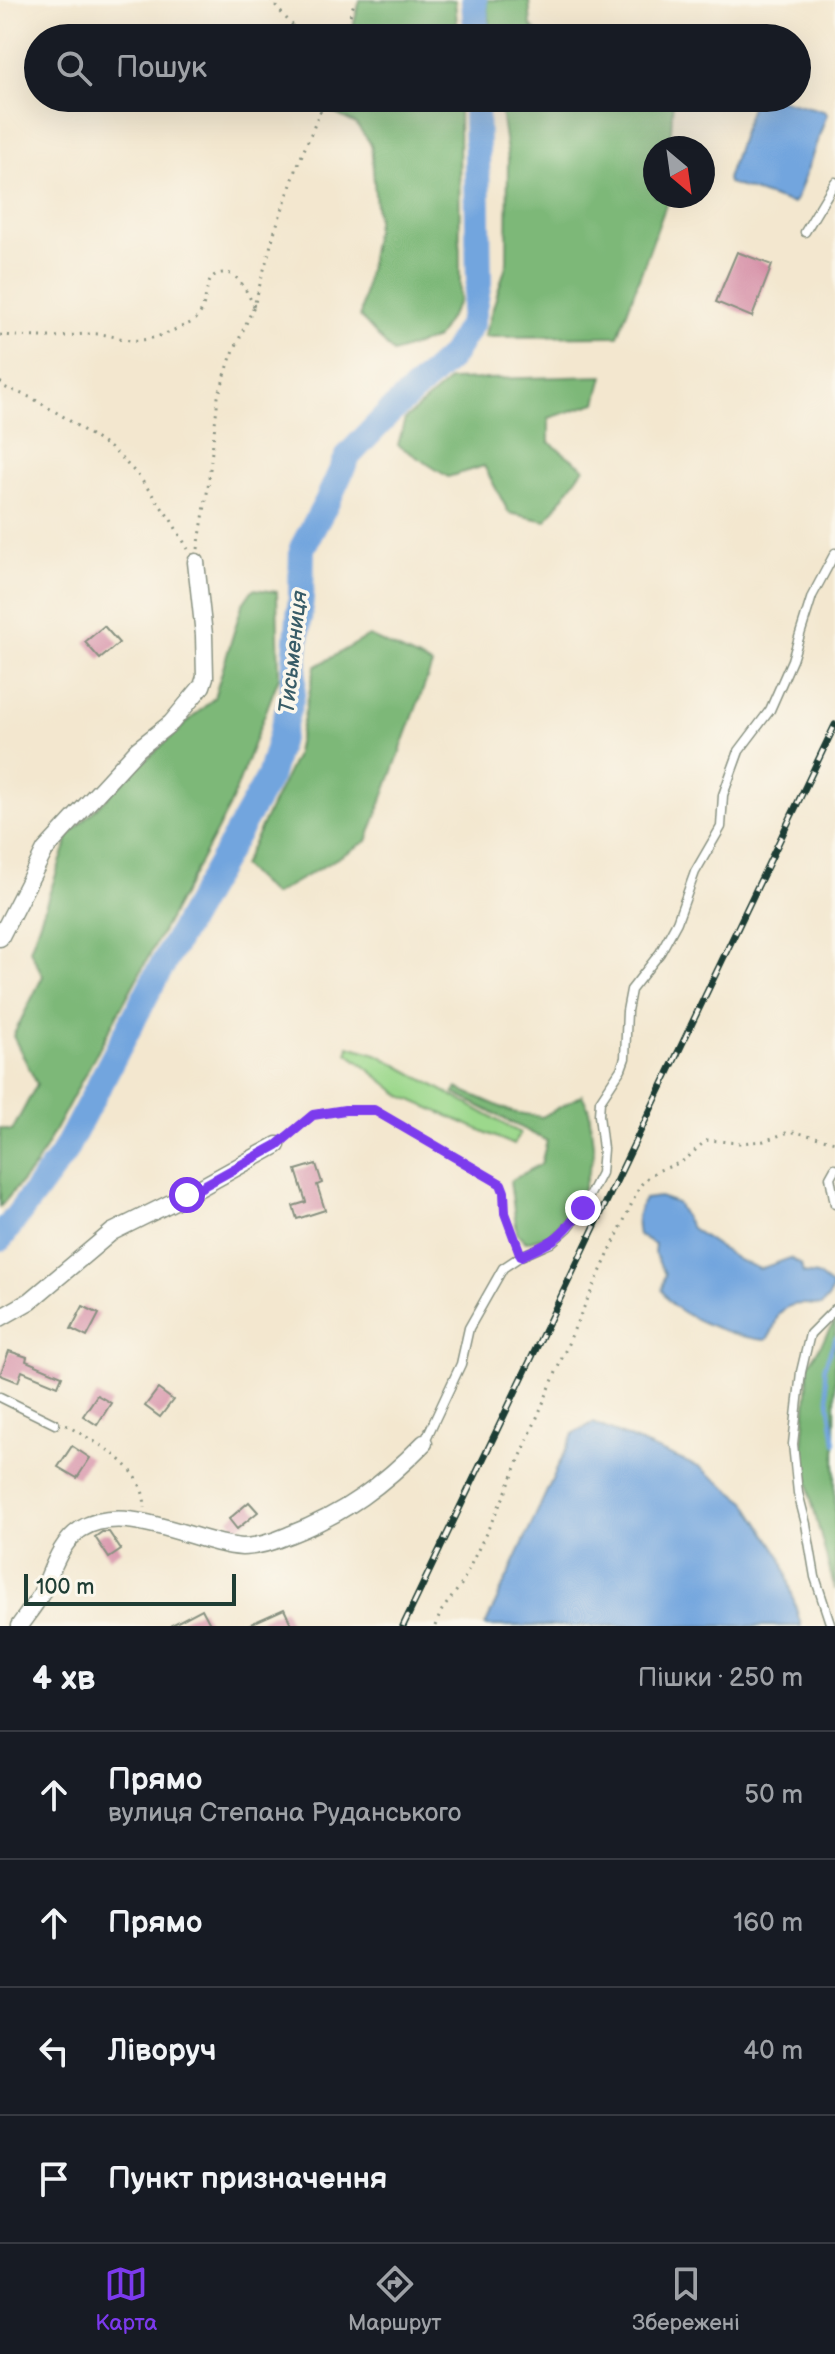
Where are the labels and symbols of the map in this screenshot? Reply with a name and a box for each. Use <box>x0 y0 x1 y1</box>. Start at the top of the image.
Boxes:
north arrow <box>643 136 715 208</box>
water label: Тисьмениця <box>274 589 313 715</box>
route start <box>169 1177 205 1213</box>
route end <box>565 1190 601 1226</box>
scale bar <box>24 1570 236 1606</box>

